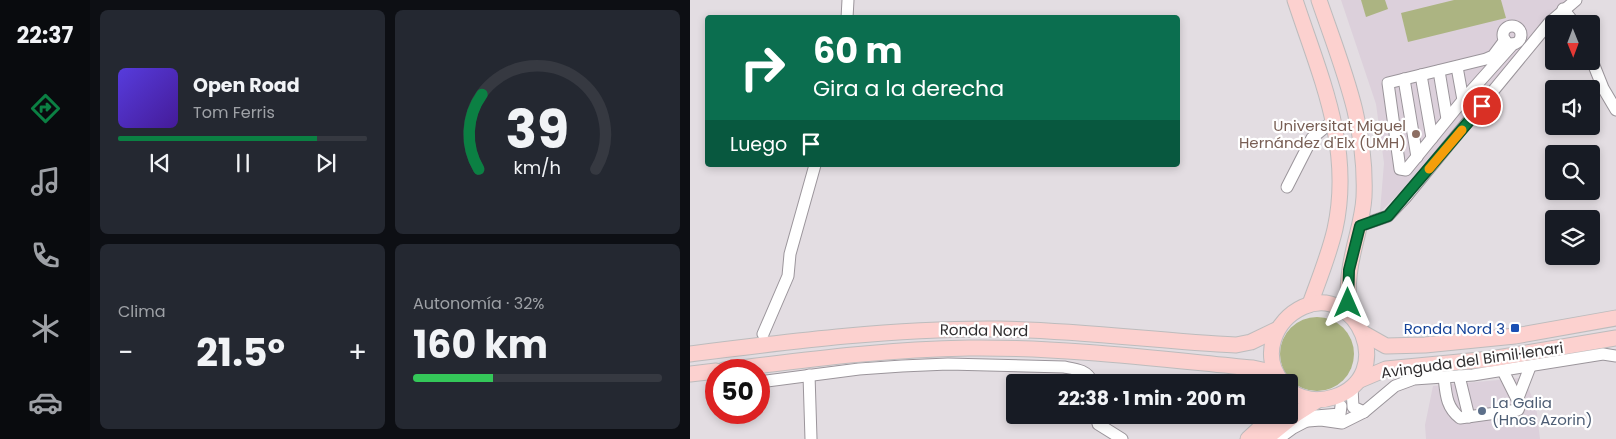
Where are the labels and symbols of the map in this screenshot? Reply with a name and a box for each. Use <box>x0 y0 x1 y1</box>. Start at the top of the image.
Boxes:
north arrow <box>1545 15 1600 70</box>
pin <box>1461 85 1503 127</box>
place label: Universitat Miguel Hernández d'Elx (UMH) <box>1239 115 1406 153</box>
marker: Universitat Miguel Hernández d'Elx (UMH) <box>1410 128 1422 140</box>
position arrow <box>1321 276 1373 328</box>
place label: Ronda Nord 3 <box>1404 318 1505 339</box>
street label: Ronda Nord <box>940 319 1028 341</box>
marker: Ronda Nord 3 <box>1509 322 1521 334</box>
street label: Avinguda del Bimil·lenari <box>1379 337 1565 383</box>
speed limit sign: 50 <box>705 359 770 424</box>
place label: La Galia (Hnos Azorin) <box>1492 392 1592 430</box>
marker: La Galia (Hnos Azorin) <box>1476 405 1488 417</box>

